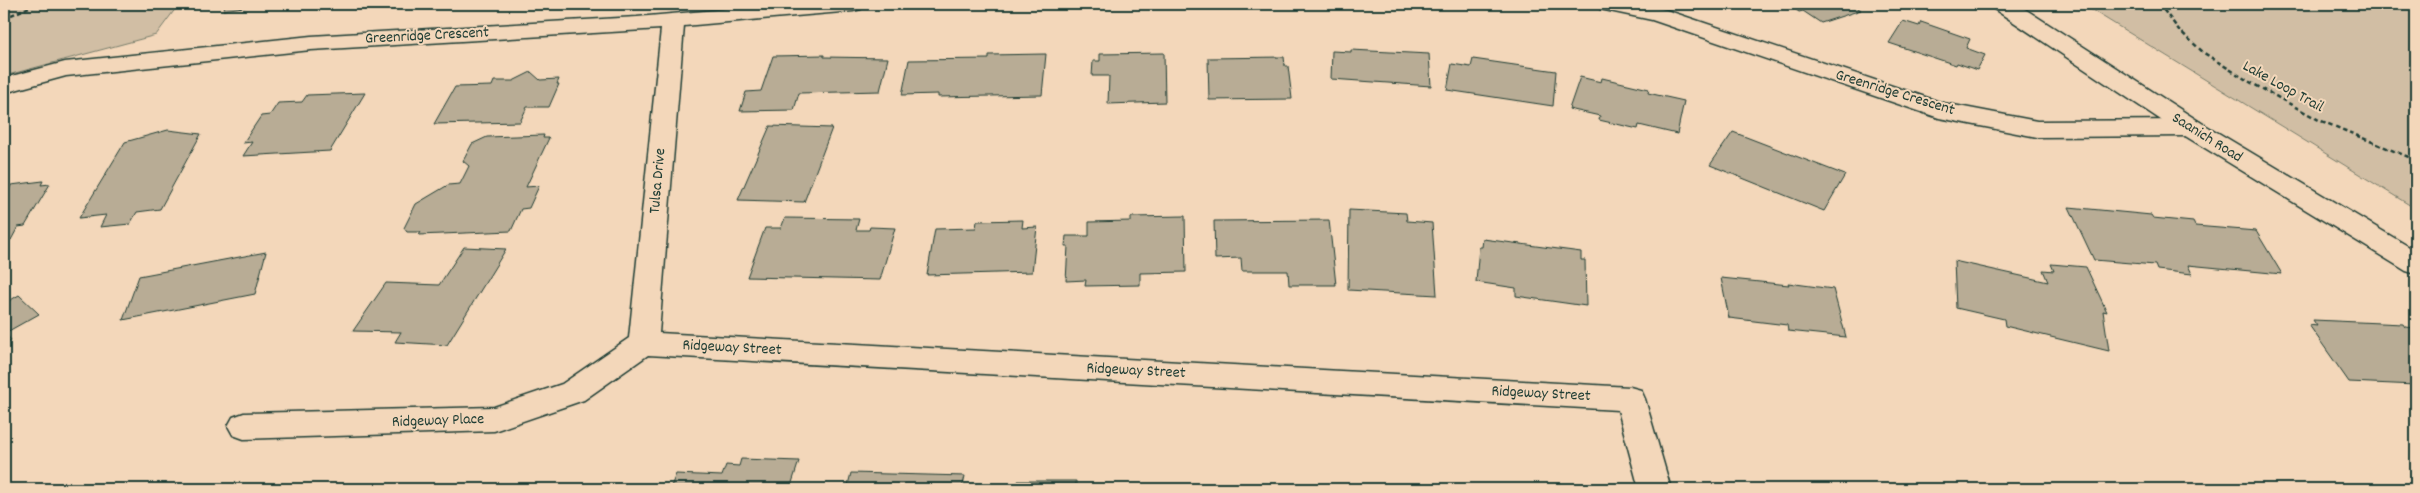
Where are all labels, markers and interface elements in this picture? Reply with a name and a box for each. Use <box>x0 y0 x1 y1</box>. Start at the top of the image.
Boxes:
street label: Greenridge Crescent <box>365 21 490 51</box>
street label: Lake Loop Trail <box>2238 55 2328 119</box>
street label: Greenridge Crescent <box>1832 64 1958 122</box>
street label: Saanich Road <box>2167 107 2247 169</box>
street label: Tulsa Drive <box>644 147 672 215</box>
street label: Ridgeway Street <box>682 334 782 362</box>
street label: Ridgeway Street <box>1086 357 1186 385</box>
street label: Ridgeway Street <box>1491 380 1591 408</box>
street label: Ridgeway Place <box>391 408 485 434</box>

